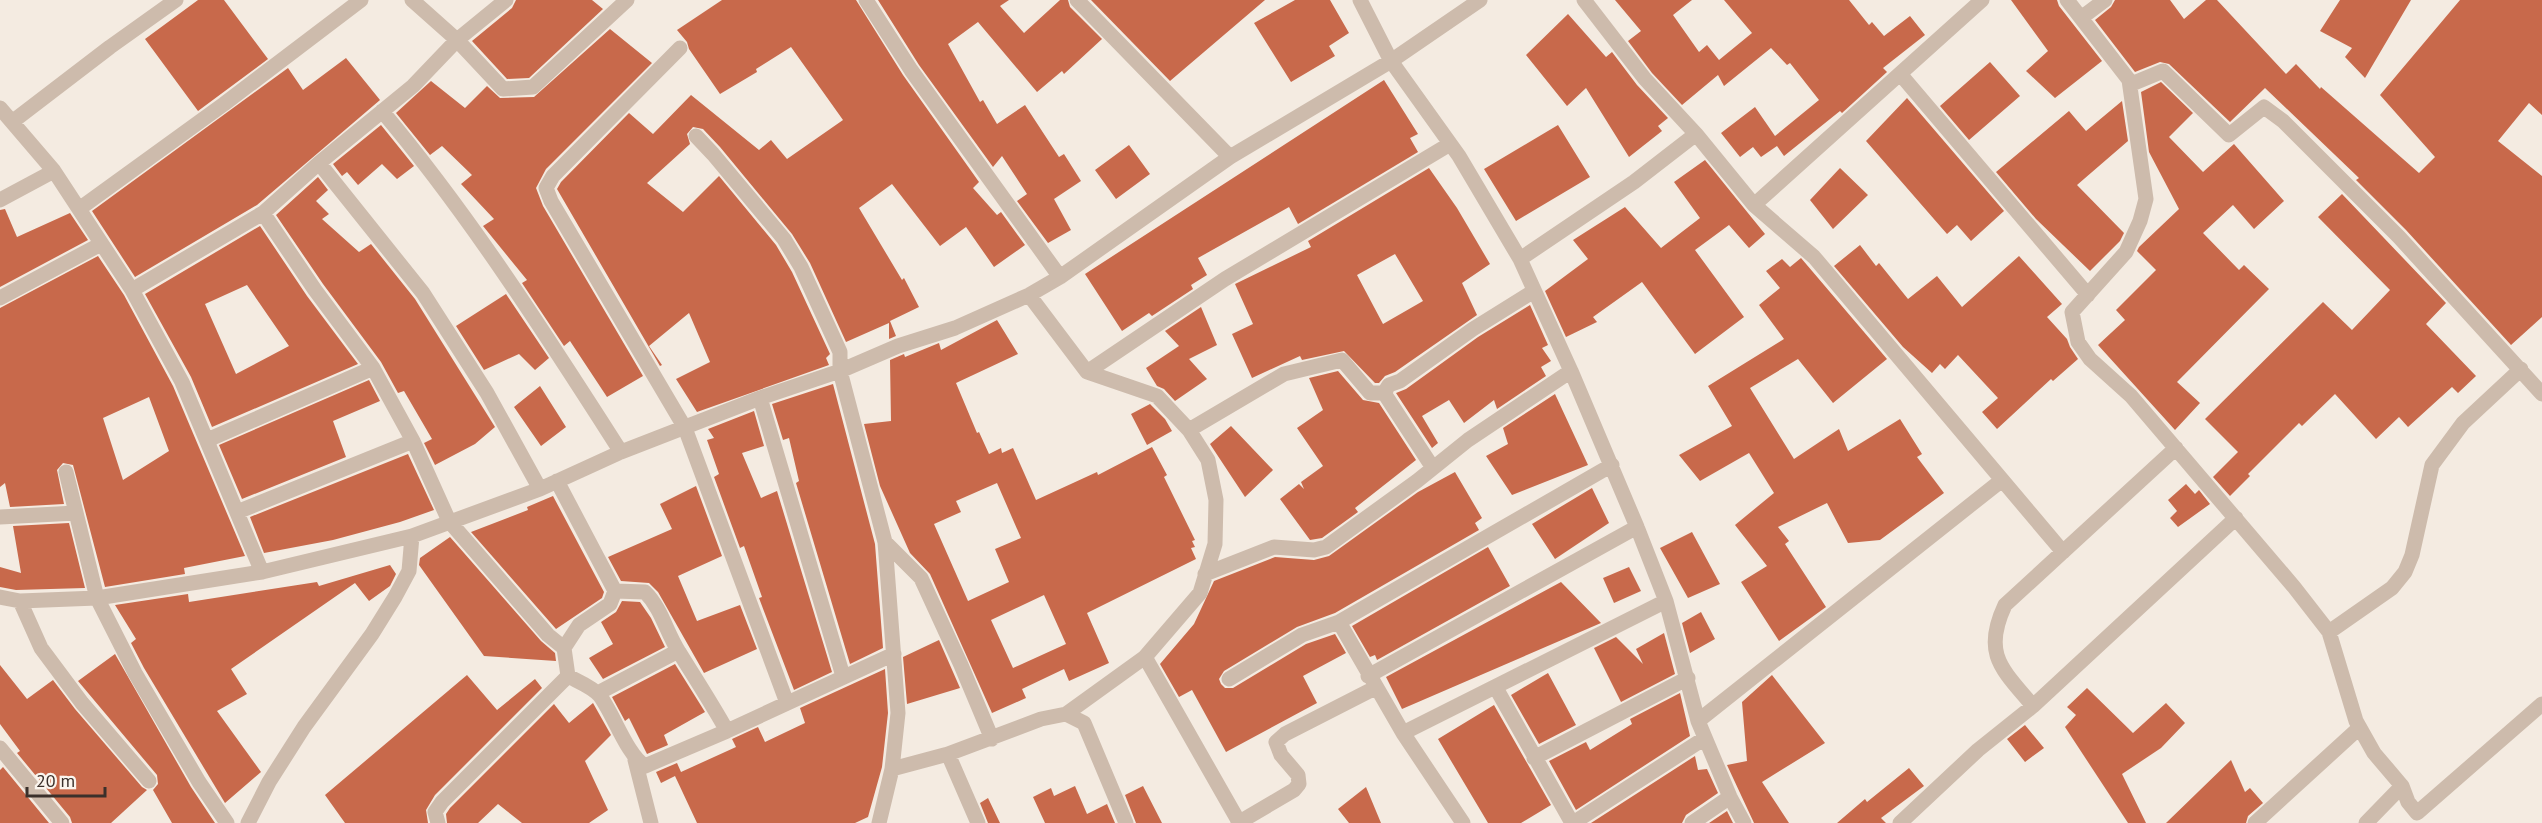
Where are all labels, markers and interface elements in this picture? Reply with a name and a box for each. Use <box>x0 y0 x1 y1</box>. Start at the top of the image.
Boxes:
scale bar <box>27 760 105 798</box>
text: 20 m <box>36 769 75 792</box>

